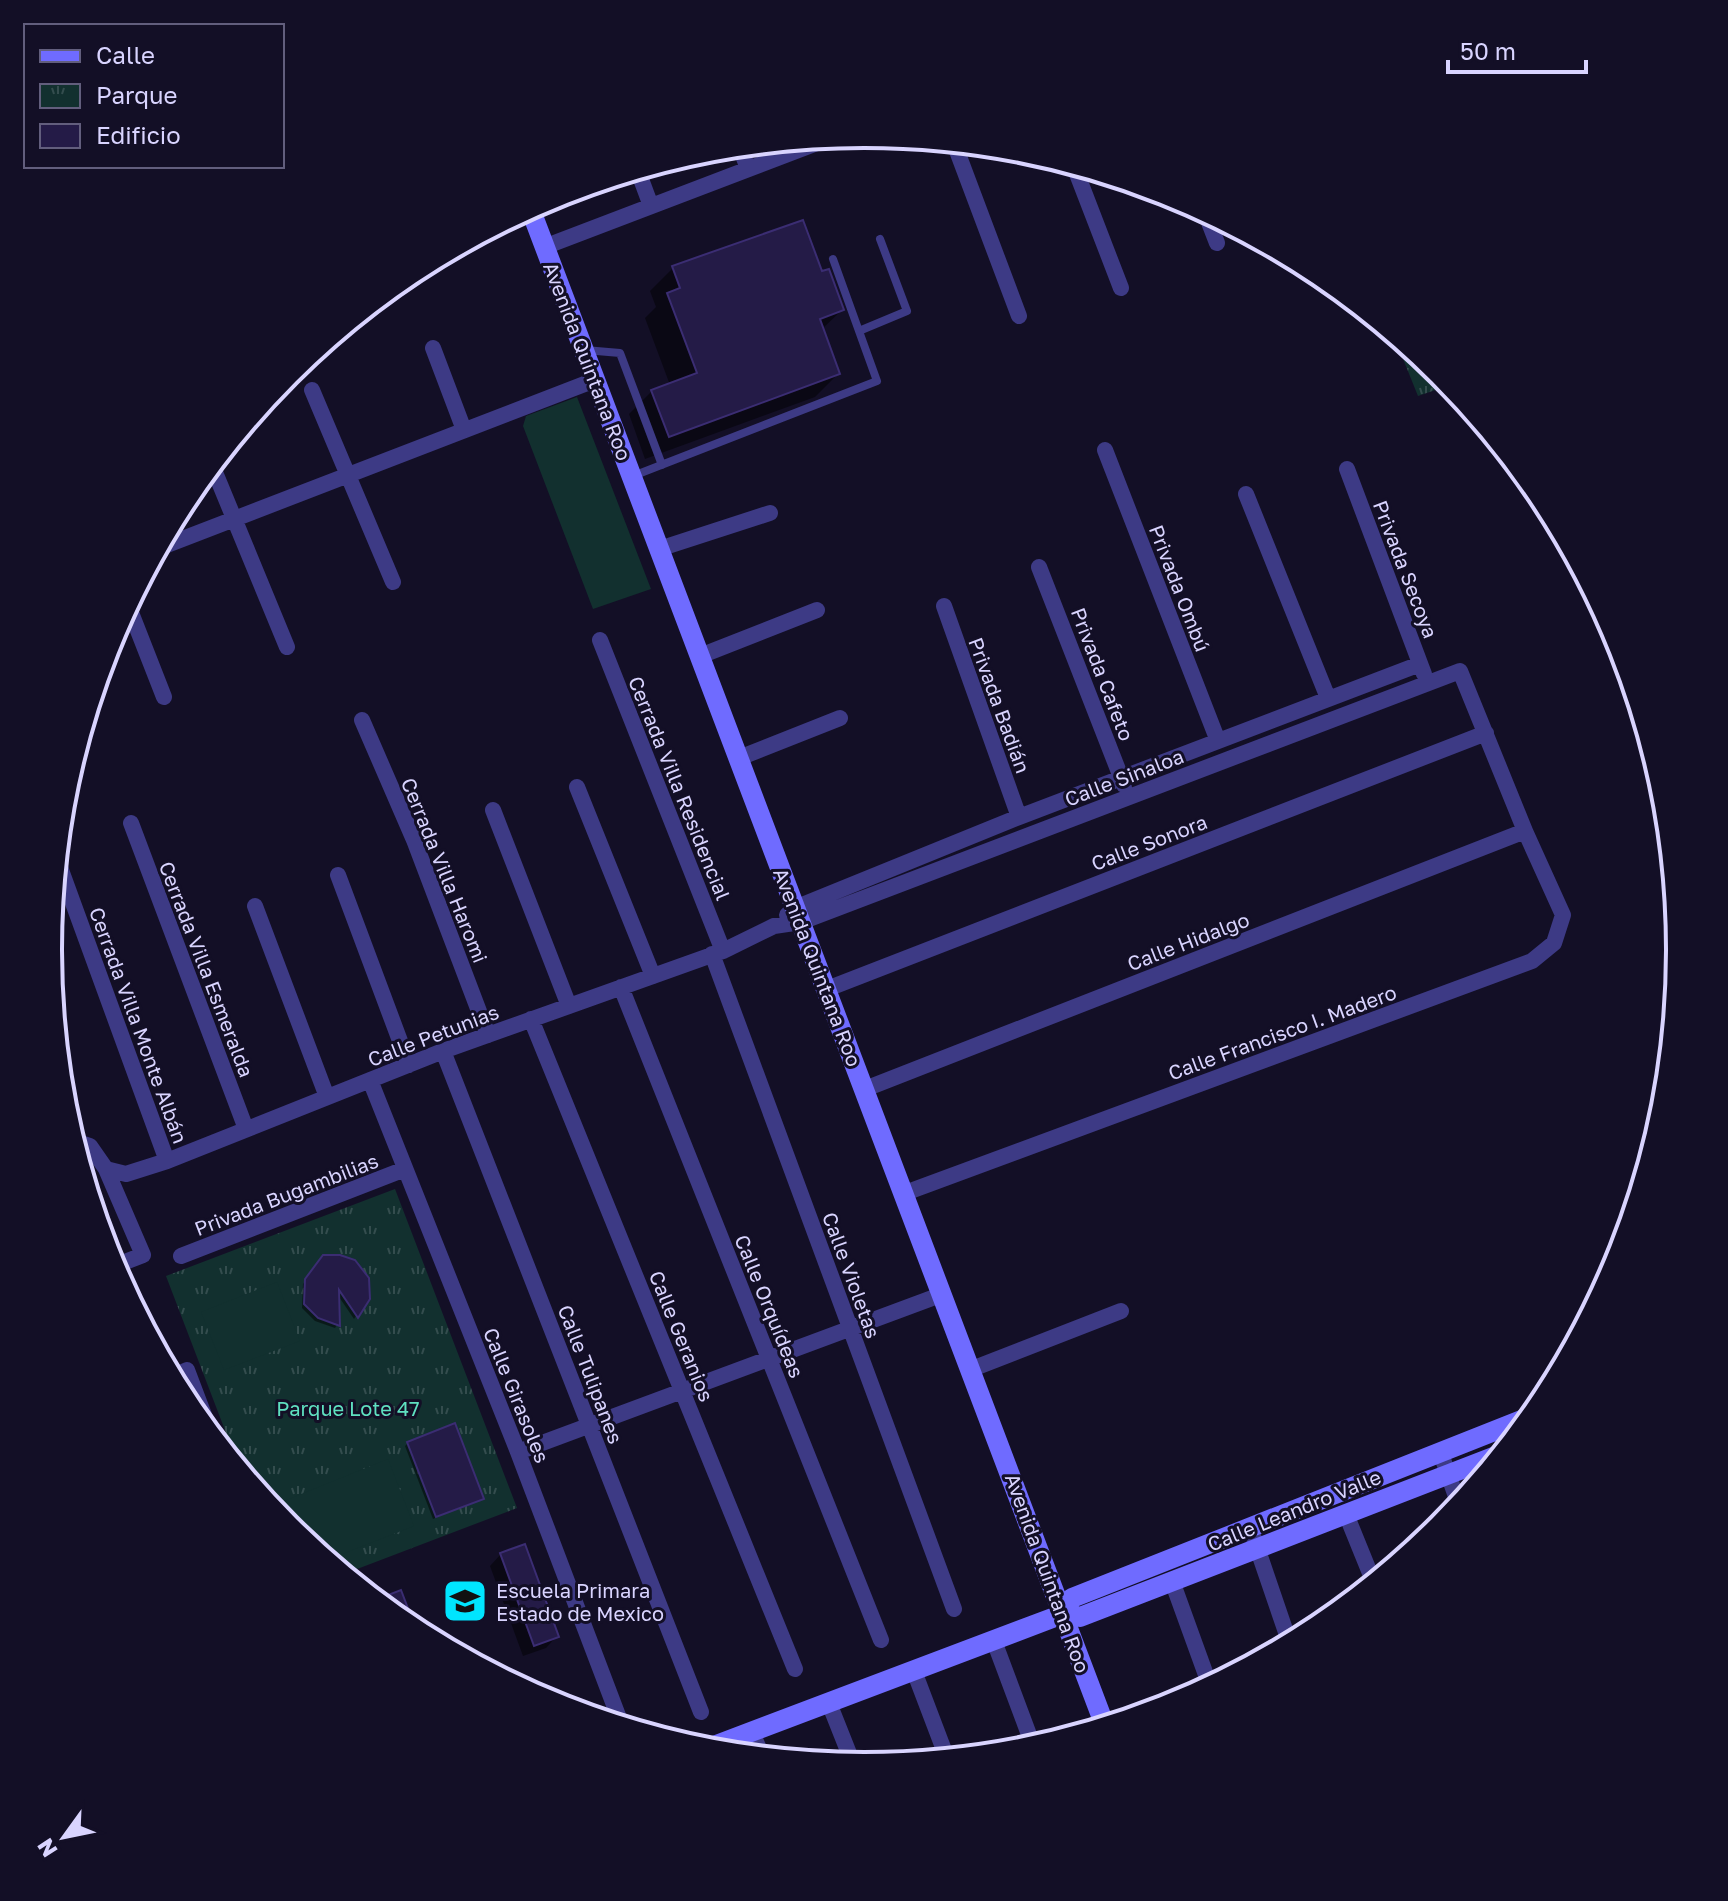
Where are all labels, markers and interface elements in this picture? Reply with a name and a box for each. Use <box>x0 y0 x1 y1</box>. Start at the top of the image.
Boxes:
legend <box>24 24 284 168</box>
scale bar <box>1448 24 1586 74</box>
text: 50 m <box>1460 36 1516 65</box>
text: Calle <box>96 40 155 69</box>
text: Parque <box>96 80 177 109</box>
text: Edificio <box>96 120 181 149</box>
street label: Avenida Quintana Roo <box>539 258 637 464</box>
street label: Privada Secoya <box>1369 497 1443 641</box>
street label: Privada Ombú <box>1145 521 1215 655</box>
street label: Privada Cafeto <box>1067 604 1139 744</box>
street label: Privada Badián <box>964 634 1036 776</box>
street label: Cerrada Villa Residencial <box>624 672 736 904</box>
street label: Calle Sinaloa <box>1061 743 1187 811</box>
street label: Cerrada Villa Haromi <box>397 774 493 966</box>
street label: Calle Sonora <box>1088 809 1210 875</box>
street label: Cerrada Villa Esmeralda <box>155 858 259 1080</box>
street label: Avenida Quintana Roo <box>769 864 867 1070</box>
street label: Cerrada Villa Monte Albán <box>85 904 193 1146</box>
street label: Calle Hidalgo <box>1124 907 1252 975</box>
street label: Calle Francisco I. Madero <box>1165 979 1399 1085</box>
street label: Calle Petunias <box>364 999 502 1071</box>
street label: Privada Bugambilias <box>191 1148 381 1240</box>
street label: Calle Violetas <box>818 1209 886 1341</box>
street label: Calle Orquídeas <box>730 1231 810 1381</box>
street label: Calle Geranios <box>645 1267 719 1405</box>
street label: Calle Tulipanes <box>554 1301 628 1447</box>
street label: Calle Girasoles <box>479 1324 555 1466</box>
park label: Parque Lote 47 <box>276 1396 420 1420</box>
street label: Calle Leandro Valle <box>1204 1464 1384 1556</box>
street label: Avenida Quintana Roo <box>1001 1470 1095 1676</box>
school or university icon: Escuela Primara Estado de Mexico <box>441 1577 489 1625</box>
place label: Escuela Primara Estado de Mexico <box>496 1578 664 1625</box>
north arrow <box>24 1797 104 1877</box>
text: N <box>31 1834 63 1863</box>

